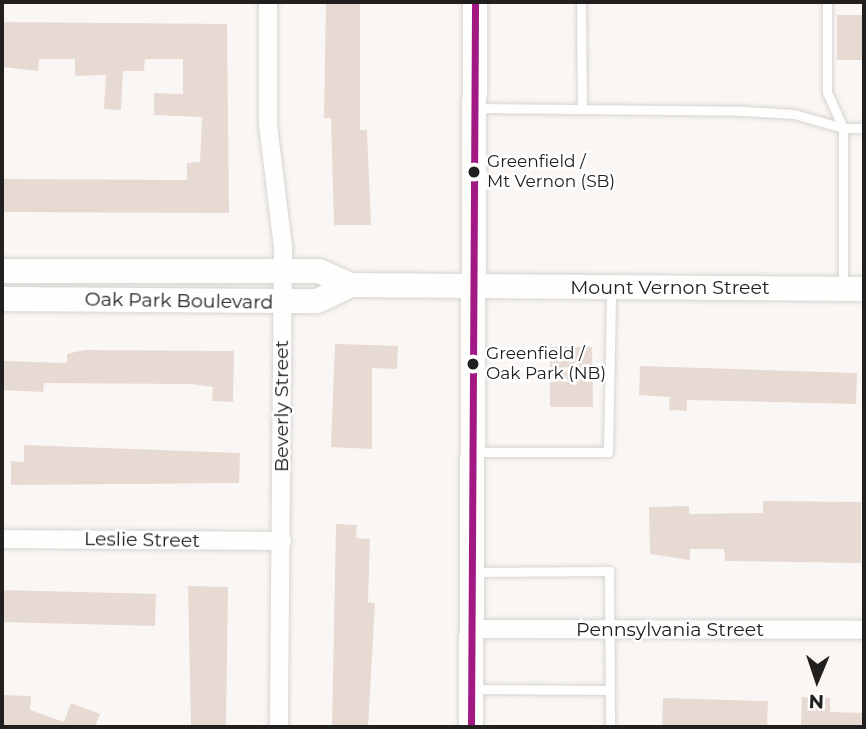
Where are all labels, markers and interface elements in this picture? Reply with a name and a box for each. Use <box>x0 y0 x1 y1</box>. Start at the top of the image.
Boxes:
place label: Greenfield / Mt Vernon (SB) <box>487 152 615 192</box>
marker: Greenfield / Mt Vernon (SB) <box>467 165 481 179</box>
street label: Mount Vernon Street <box>570 277 770 299</box>
street label: Oak Park Boulevard <box>84 288 274 314</box>
street label: Beverly Street <box>271 340 293 472</box>
place label: Greenfield / Oak Park (NB) <box>486 344 606 384</box>
marker: Greenfield / Oak Park (NB) <box>466 357 480 371</box>
street label: Leslie Street <box>84 528 200 552</box>
street label: Pennsylvania Street <box>576 619 764 641</box>
north arrow <box>782 645 852 715</box>
text: N <box>808 690 824 713</box>

